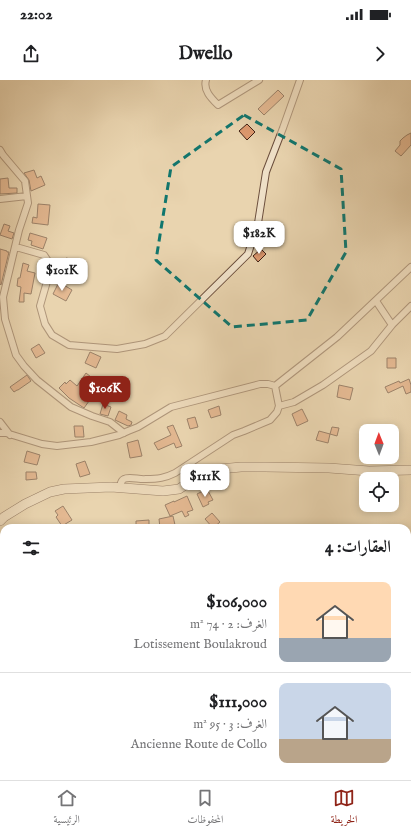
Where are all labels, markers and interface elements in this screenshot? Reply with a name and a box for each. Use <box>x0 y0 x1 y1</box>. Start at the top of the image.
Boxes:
text: 22:02 <box>20 5 52 24</box>
icon: share <box>20 43 42 65</box>
text: Dwello <box>179 43 232 66</box>
icon: forward <box>369 43 391 65</box>
pin: $182K <box>231 221 287 255</box>
text: $182K <box>243 225 275 242</box>
pin: $101K <box>34 258 90 292</box>
text: $101K <box>46 262 78 279</box>
pin: $106K <box>77 376 133 410</box>
text: $106K <box>88 380 122 397</box>
north arrow <box>359 424 399 464</box>
map controls <box>359 424 399 512</box>
pin: $111K <box>177 464 233 498</box>
text: $111K <box>189 468 221 485</box>
button: locate <box>359 472 399 512</box>
icon: filters <box>20 537 42 559</box>
text: العقارات: 4 <box>325 537 391 558</box>
text: $106,000 <box>206 592 267 613</box>
icon: home <box>311 598 359 646</box>
text: الغرف: 2 · 74 m² <box>190 616 267 633</box>
text: Lotissement Boulakroud <box>134 636 267 653</box>
text: $111,000 <box>209 692 267 713</box>
icon: home <box>311 699 359 747</box>
text: الغرف: 3 · 95 m² <box>193 716 267 733</box>
text: Ancienne Route de Collo <box>131 736 267 753</box>
tab: الرئيسية <box>54 787 80 830</box>
tab: المحفوظات <box>187 787 223 830</box>
tab: الخريطة <box>331 787 357 830</box>

